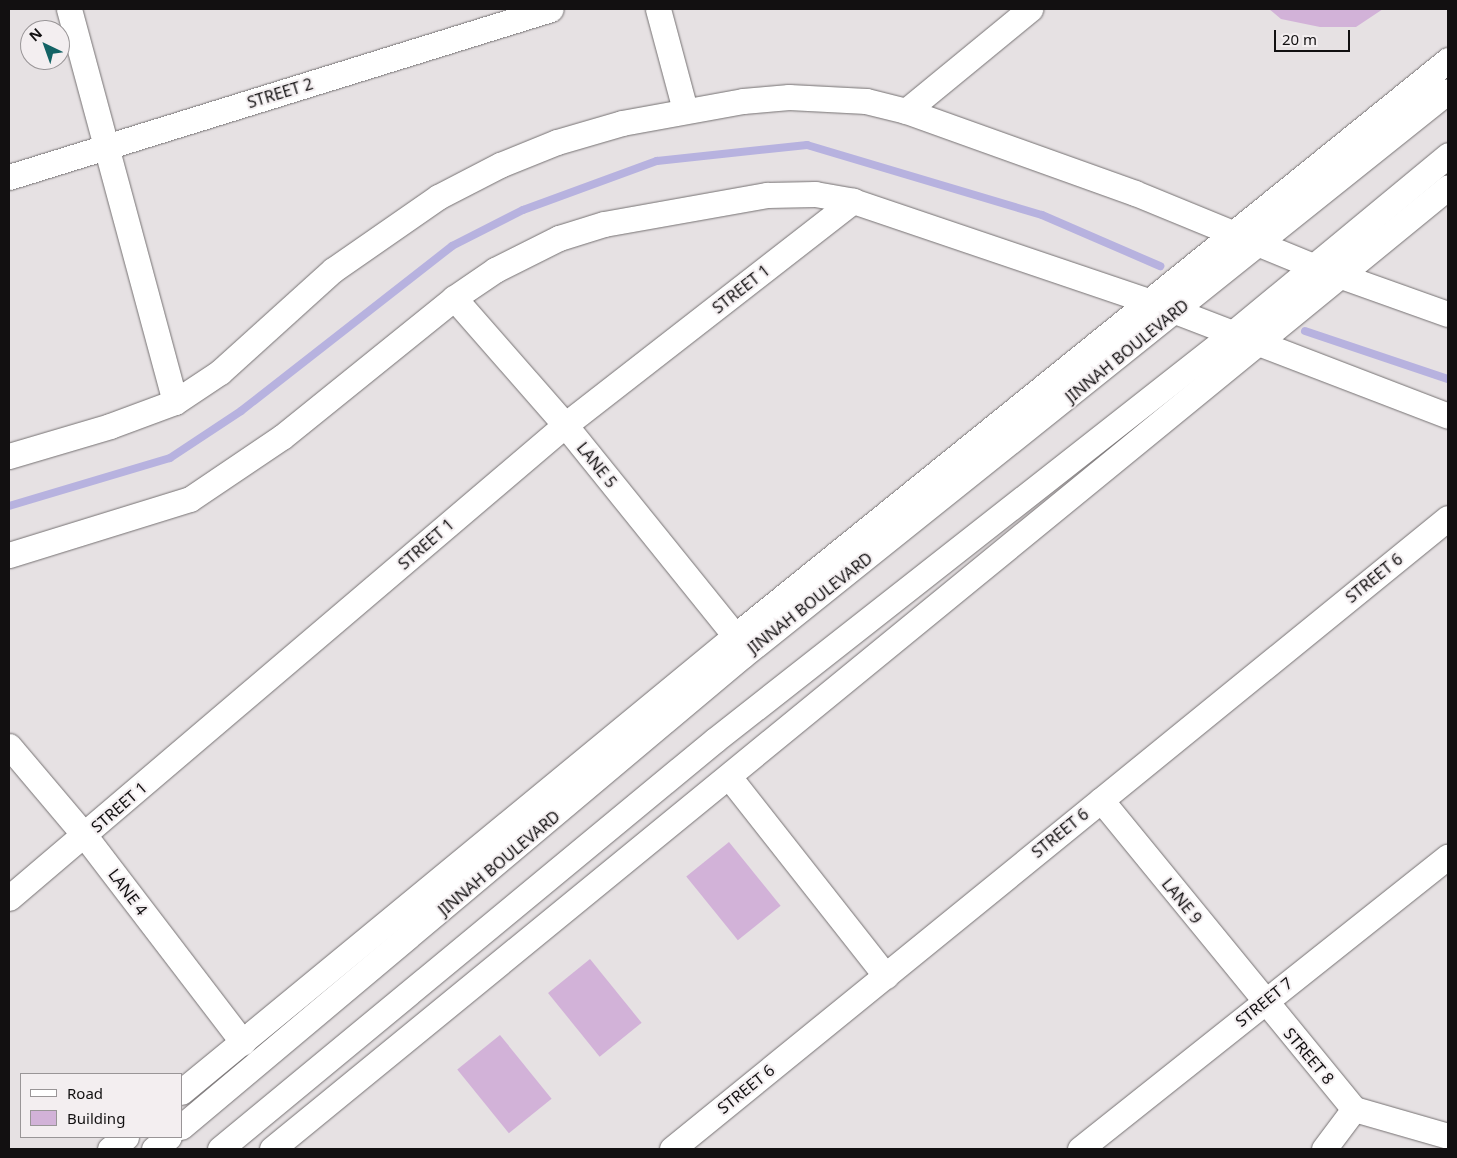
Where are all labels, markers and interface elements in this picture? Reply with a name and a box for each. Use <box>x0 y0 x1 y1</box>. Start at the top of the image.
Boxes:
north arrow <box>20 20 70 70</box>
scale bar <box>1277 20 1353 52</box>
text: N <box>25 23 46 45</box>
text: 20 m <box>1282 29 1317 49</box>
street label: STREET 2 <box>245 74 315 112</box>
street label: STREET 1 <box>708 261 774 317</box>
street label: JINNAH BOULEVARD <box>1061 295 1193 407</box>
street label: LANE 5 <box>573 438 621 492</box>
street label: STREET 1 <box>394 515 458 573</box>
street label: JINNAH BOULEVARD <box>744 548 876 658</box>
street label: STREET 6 <box>1342 549 1406 607</box>
street label: STREET 1 <box>87 778 151 836</box>
street label: STREET 6 <box>1028 804 1092 862</box>
street label: JINNAH BOULEVARD <box>434 806 564 920</box>
street label: LANE 4 <box>104 865 152 919</box>
street label: LANE 9 <box>1158 874 1206 928</box>
street label: STREET 7 <box>1232 973 1296 1031</box>
street label: STREET 8 <box>1280 1024 1338 1088</box>
street label: STREET 6 <box>714 1060 778 1118</box>
legend <box>20 1073 182 1138</box>
text: Road <box>67 1083 103 1103</box>
text: Building <box>67 1108 125 1128</box>

